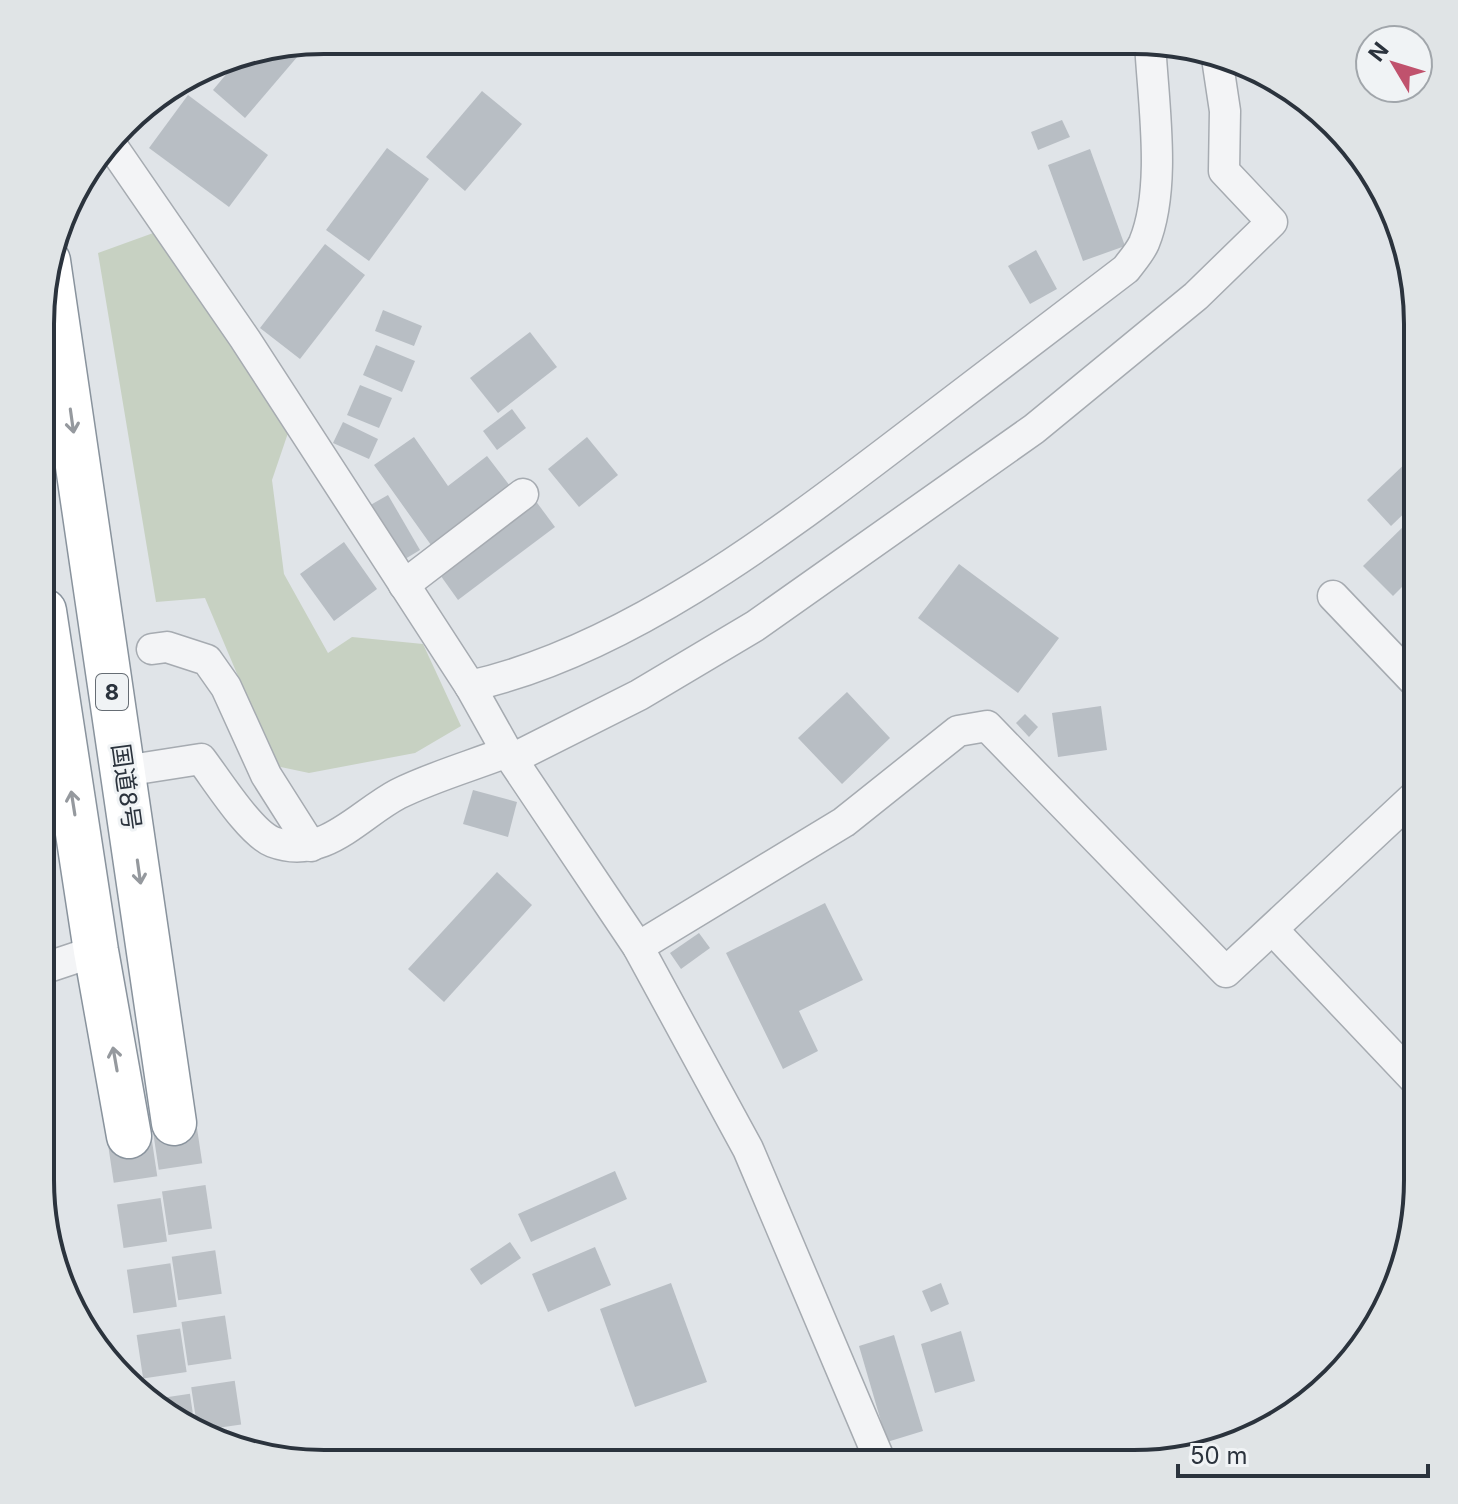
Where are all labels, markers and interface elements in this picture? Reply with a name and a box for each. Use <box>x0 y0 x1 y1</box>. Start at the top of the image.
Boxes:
north arrow <box>1354 24 1434 104</box>
text: N <box>1363 37 1394 66</box>
one-way arrow <box>65 408 80 433</box>
road number: 8 <box>96 674 128 710</box>
street label: 国道8号 <box>106 742 147 832</box>
one-way arrow <box>65 791 80 816</box>
one-way arrow <box>132 859 147 884</box>
one-way arrow <box>107 1047 122 1073</box>
scale bar <box>1178 1428 1428 1478</box>
text: 50 m <box>1190 1441 1248 1470</box>

